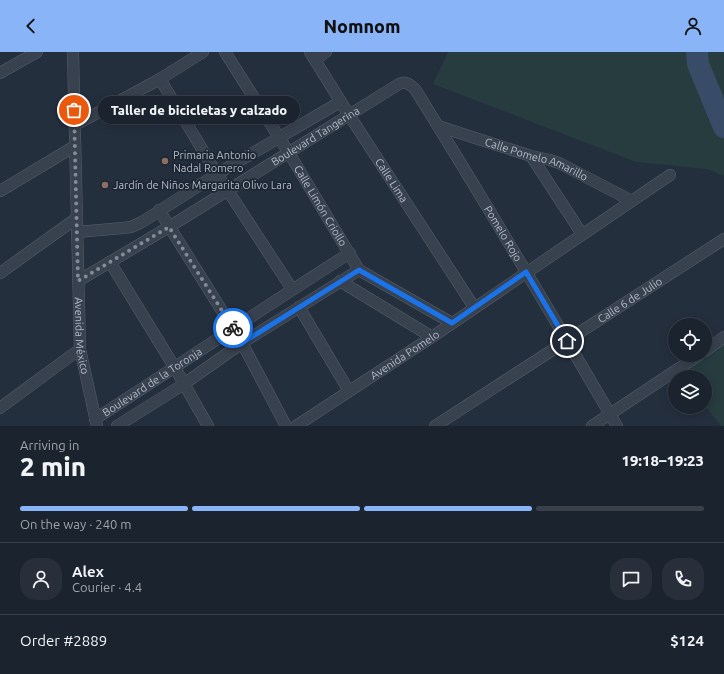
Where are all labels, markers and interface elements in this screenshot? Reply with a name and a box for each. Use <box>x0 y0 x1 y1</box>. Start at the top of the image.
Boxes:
icon: back <box>20 15 42 37</box>
icon: person <box>682 15 704 37</box>
text: Nomnom <box>323 16 401 36</box>
pin <box>57 93 91 127</box>
callout: Taller de bicicletas y calzado <box>98 96 300 124</box>
icon: bag <box>63 99 85 121</box>
text: Taller de bicicletas y calzado <box>111 103 287 117</box>
street label: Boulevard Tangerina <box>269 104 362 168</box>
street label: Calle Pomelo Amarillo <box>483 136 590 183</box>
place label: Primaria Antonio Nadal Romero <box>173 149 256 174</box>
marker: Primaria Antonio Nadal Romero <box>160 156 170 166</box>
street label: Calle Lima <box>373 156 410 205</box>
street label: Calle Limón Criollo <box>292 163 349 248</box>
place label: Jardín de Niños Margarita Olivo Lara <box>113 179 292 191</box>
marker: Jardín de Niños Margarita Olivo Lara <box>100 180 110 190</box>
street label: Pomelo Rojo <box>482 204 524 264</box>
street label: Calle 6 de Julio <box>595 275 664 325</box>
street label: Avenida México <box>73 297 91 375</box>
courier <box>213 308 253 348</box>
icon: bike <box>222 317 244 339</box>
map controls <box>668 318 712 414</box>
button: locate <box>668 318 712 362</box>
pin <box>550 324 584 358</box>
street label: Avenida Pomelo <box>368 328 441 382</box>
icon: home <box>556 330 578 352</box>
street label: Boulevard de la Toronja <box>100 345 204 419</box>
button: layers <box>668 370 712 414</box>
text: Arriving in <box>20 438 79 452</box>
text: 2 min <box>20 452 86 481</box>
text: 19:18–19:23 <box>621 452 704 469</box>
text: On the way · 240 m <box>20 517 132 531</box>
button: person <box>20 558 62 600</box>
button: chat <box>610 558 652 600</box>
button: phone <box>662 558 704 600</box>
text: Alex <box>72 563 104 580</box>
text: Courier · 4.4 <box>72 580 142 594</box>
text: Order #2889 <box>20 632 107 649</box>
text: $124 <box>670 632 704 649</box>

